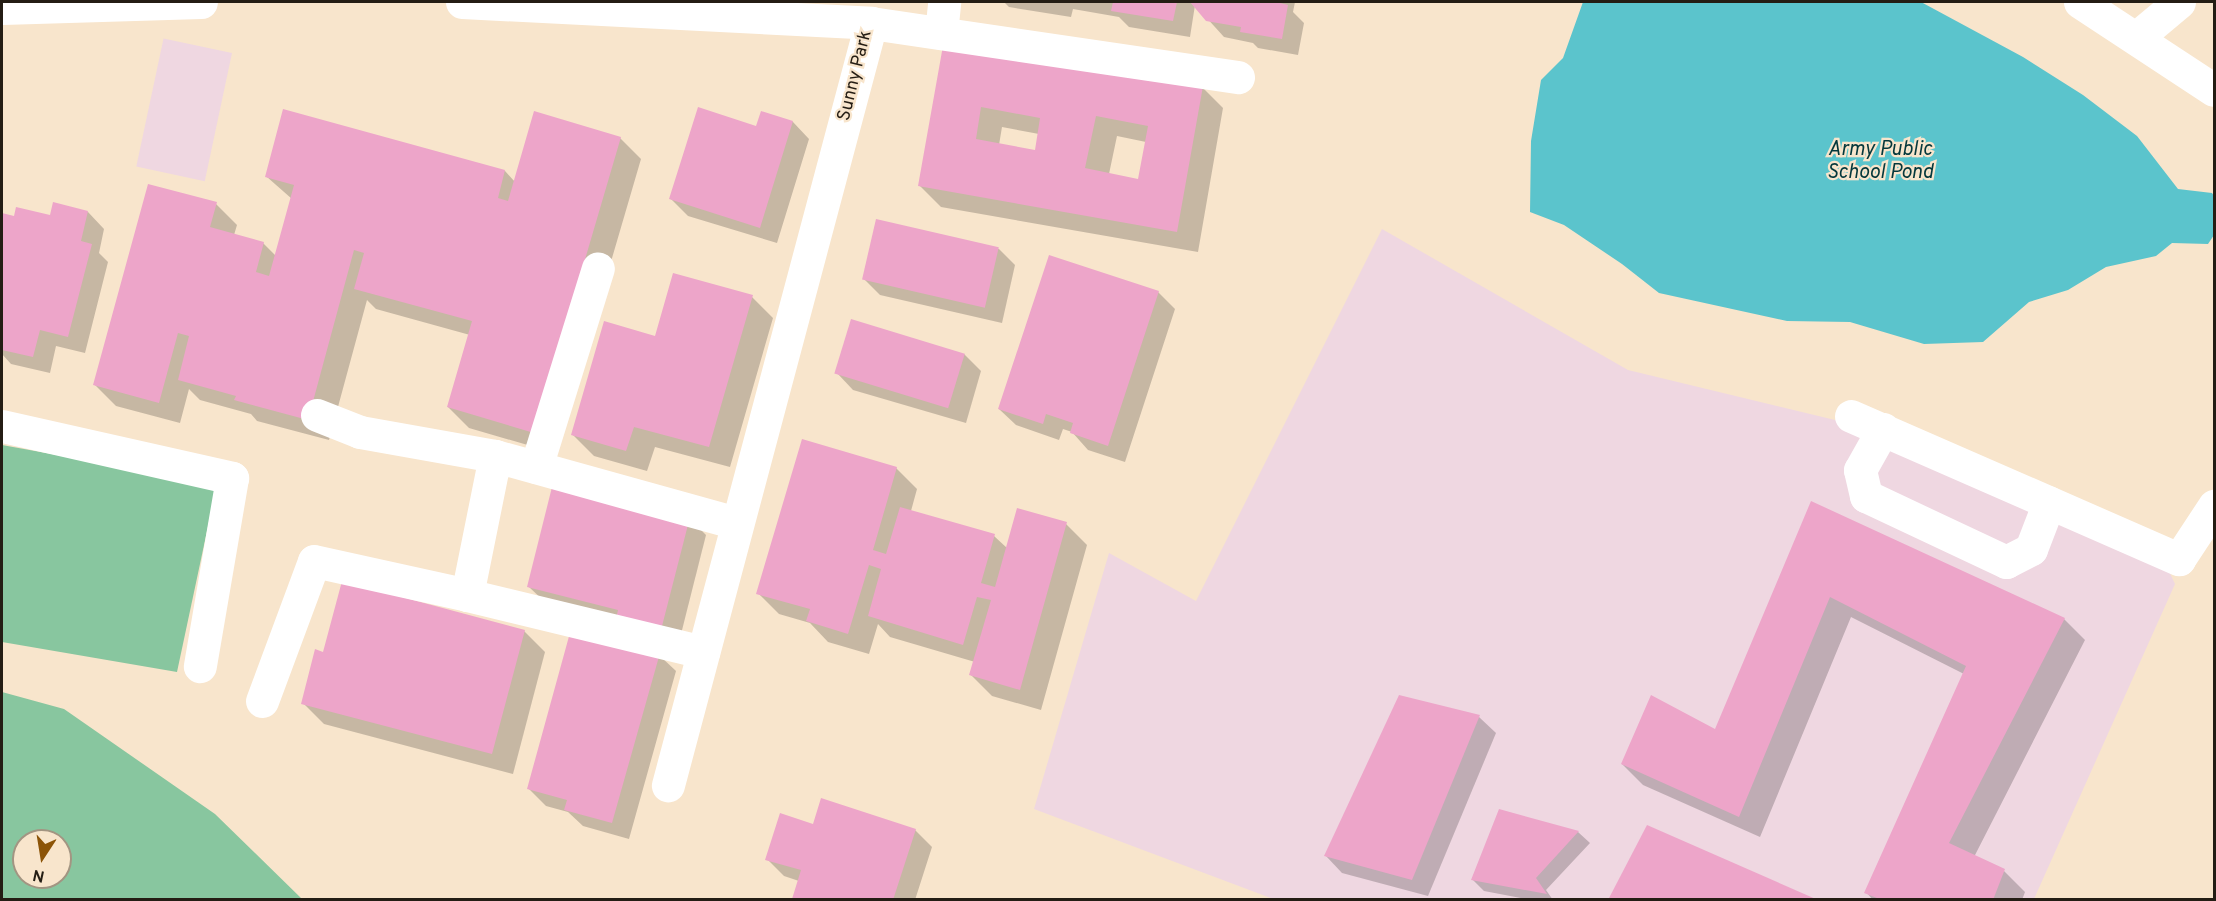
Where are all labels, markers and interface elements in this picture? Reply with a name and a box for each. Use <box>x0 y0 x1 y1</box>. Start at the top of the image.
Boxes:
street label: Sunny Park <box>834 29 878 123</box>
water label: Army Public School Pond <box>1827 139 1933 186</box>
north arrow <box>12 829 72 889</box>
text: N <box>31 864 46 886</box>

